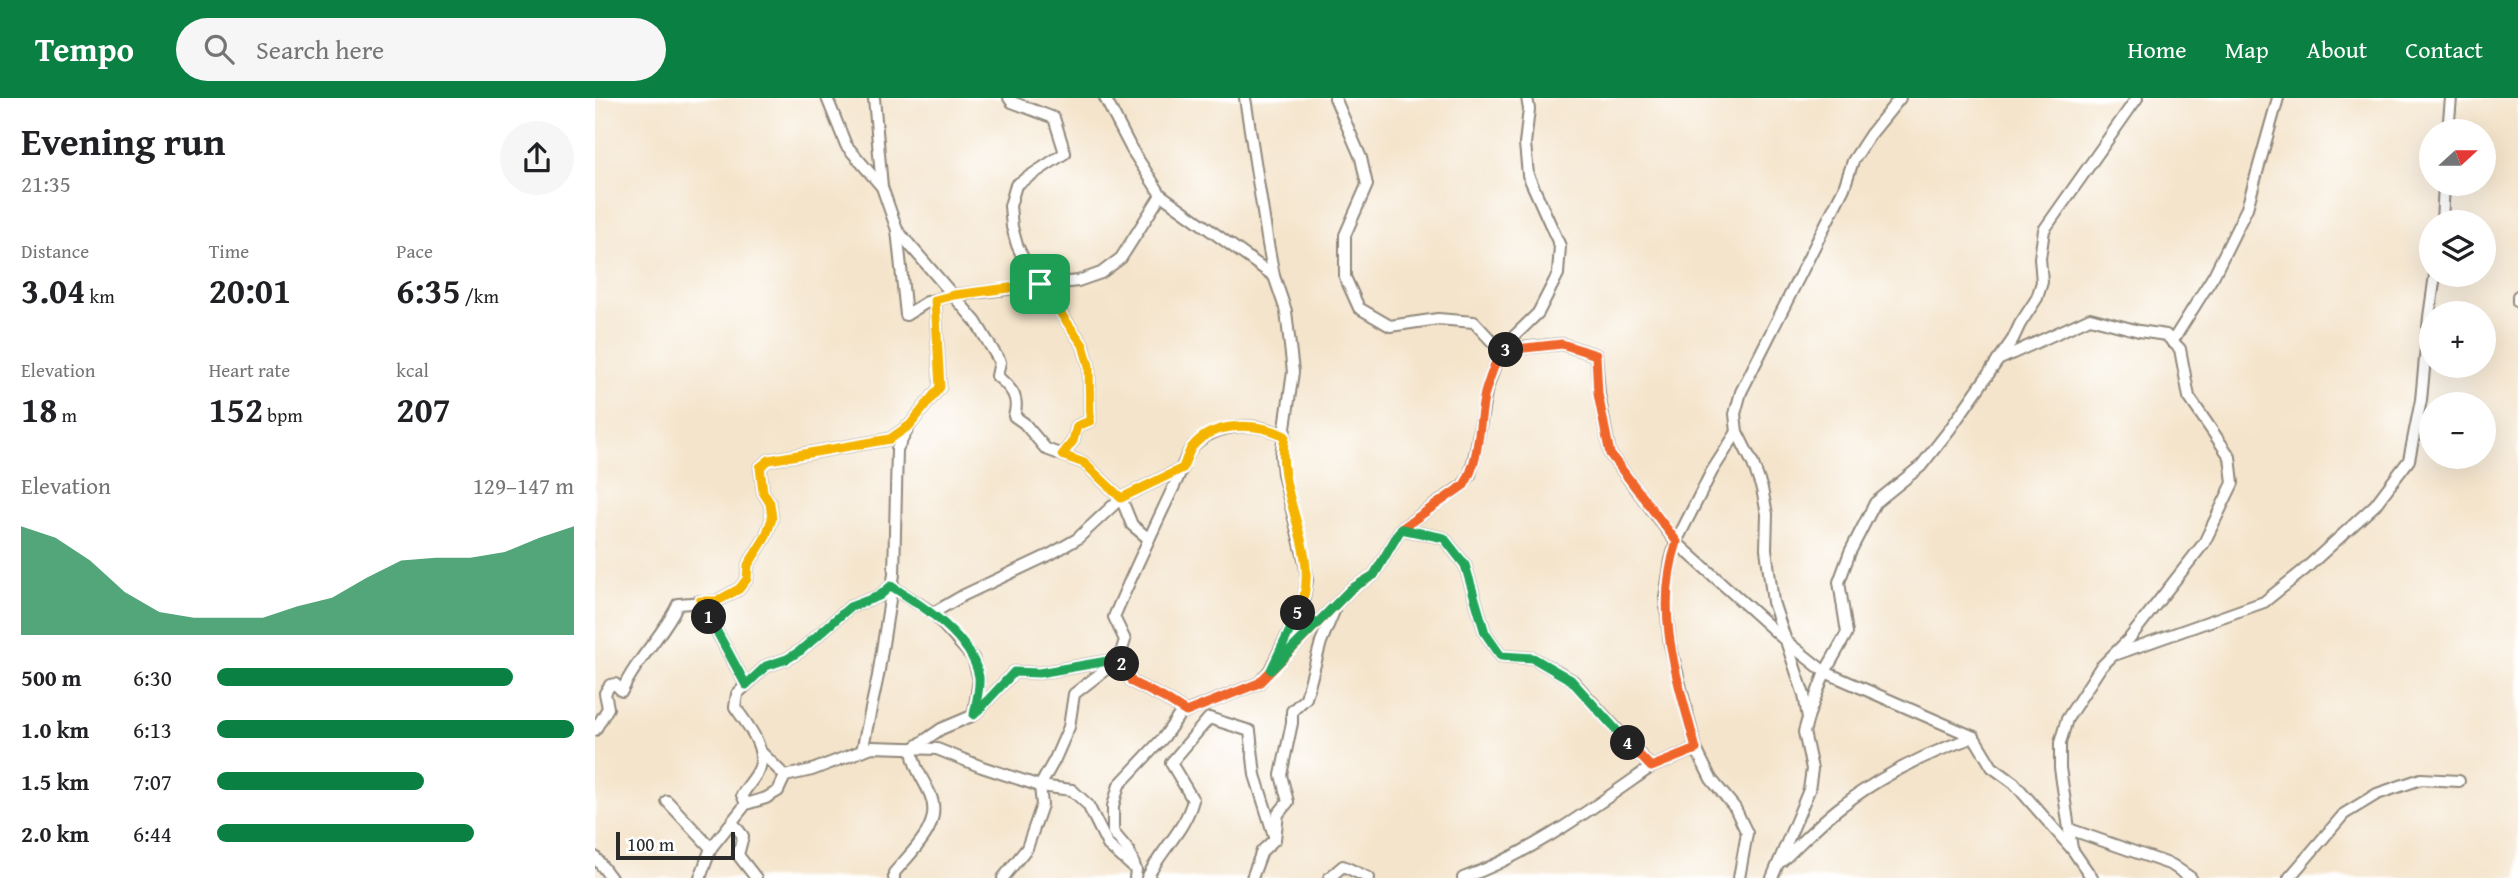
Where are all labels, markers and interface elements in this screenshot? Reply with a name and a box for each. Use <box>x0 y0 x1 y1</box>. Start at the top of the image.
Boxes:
search box <box>176 18 666 81</box>
text: Tempo <box>35 25 134 73</box>
icon: search <box>200 30 238 68</box>
text: Search here <box>256 30 384 69</box>
text: Home <box>2128 32 2187 67</box>
text: Map <box>2225 32 2269 67</box>
text: About <box>2307 32 2367 67</box>
text: Contact <box>2405 32 2483 67</box>
text: Evening run <box>21 113 225 169</box>
north arrow <box>2419 119 2495 196</box>
map controls <box>2419 119 2496 469</box>
button: share <box>500 121 574 195</box>
text: 21:35 <box>21 167 71 200</box>
button: layers <box>2419 210 2496 287</box>
text: Distance <box>21 237 89 265</box>
text: Time <box>209 237 249 265</box>
text: Pace <box>396 237 433 265</box>
pin <box>1010 254 1070 314</box>
text: 3.04 <box>21 265 85 316</box>
text: 20:01 <box>209 265 291 316</box>
text: 6:35 <box>396 265 461 316</box>
icon: arrive <box>1021 265 1059 303</box>
text: km <box>85 282 115 310</box>
text: /km <box>461 282 499 310</box>
button: + <box>2419 301 2496 378</box>
pin: 3 <box>1489 332 1523 368</box>
text: 3 <box>1501 335 1510 363</box>
text: Elevation <box>21 356 95 384</box>
text: Heart rate <box>209 356 290 384</box>
text: kcal <box>396 356 429 384</box>
text: 18 <box>21 384 57 435</box>
text: 152 <box>209 384 263 435</box>
text: 207 <box>396 384 451 435</box>
button: − <box>2419 392 2496 469</box>
text: m <box>57 401 77 429</box>
text: bpm <box>263 401 303 429</box>
text: Elevation <box>21 469 111 502</box>
text: 129–147 m <box>473 469 574 502</box>
pin: 5 <box>1281 596 1315 630</box>
text: 5 <box>1293 598 1302 626</box>
pin: 1 <box>691 600 727 634</box>
text: 1 <box>704 602 713 630</box>
pin: 2 <box>1105 646 1139 682</box>
text: 2 <box>1117 649 1126 677</box>
text: 500 m <box>21 661 82 694</box>
text: 6:30 <box>133 661 172 694</box>
text: 1.0 km <box>21 713 89 746</box>
text: 6:13 <box>133 713 172 746</box>
pin: 4 <box>1611 726 1645 760</box>
text: 4 <box>1623 728 1632 756</box>
text: 1.5 km <box>21 765 89 798</box>
text: 7:07 <box>133 765 172 798</box>
text: 2.0 km <box>21 817 89 850</box>
text: 6:44 <box>133 817 172 850</box>
scale bar <box>616 829 735 861</box>
text: 100 m <box>627 830 674 858</box>

